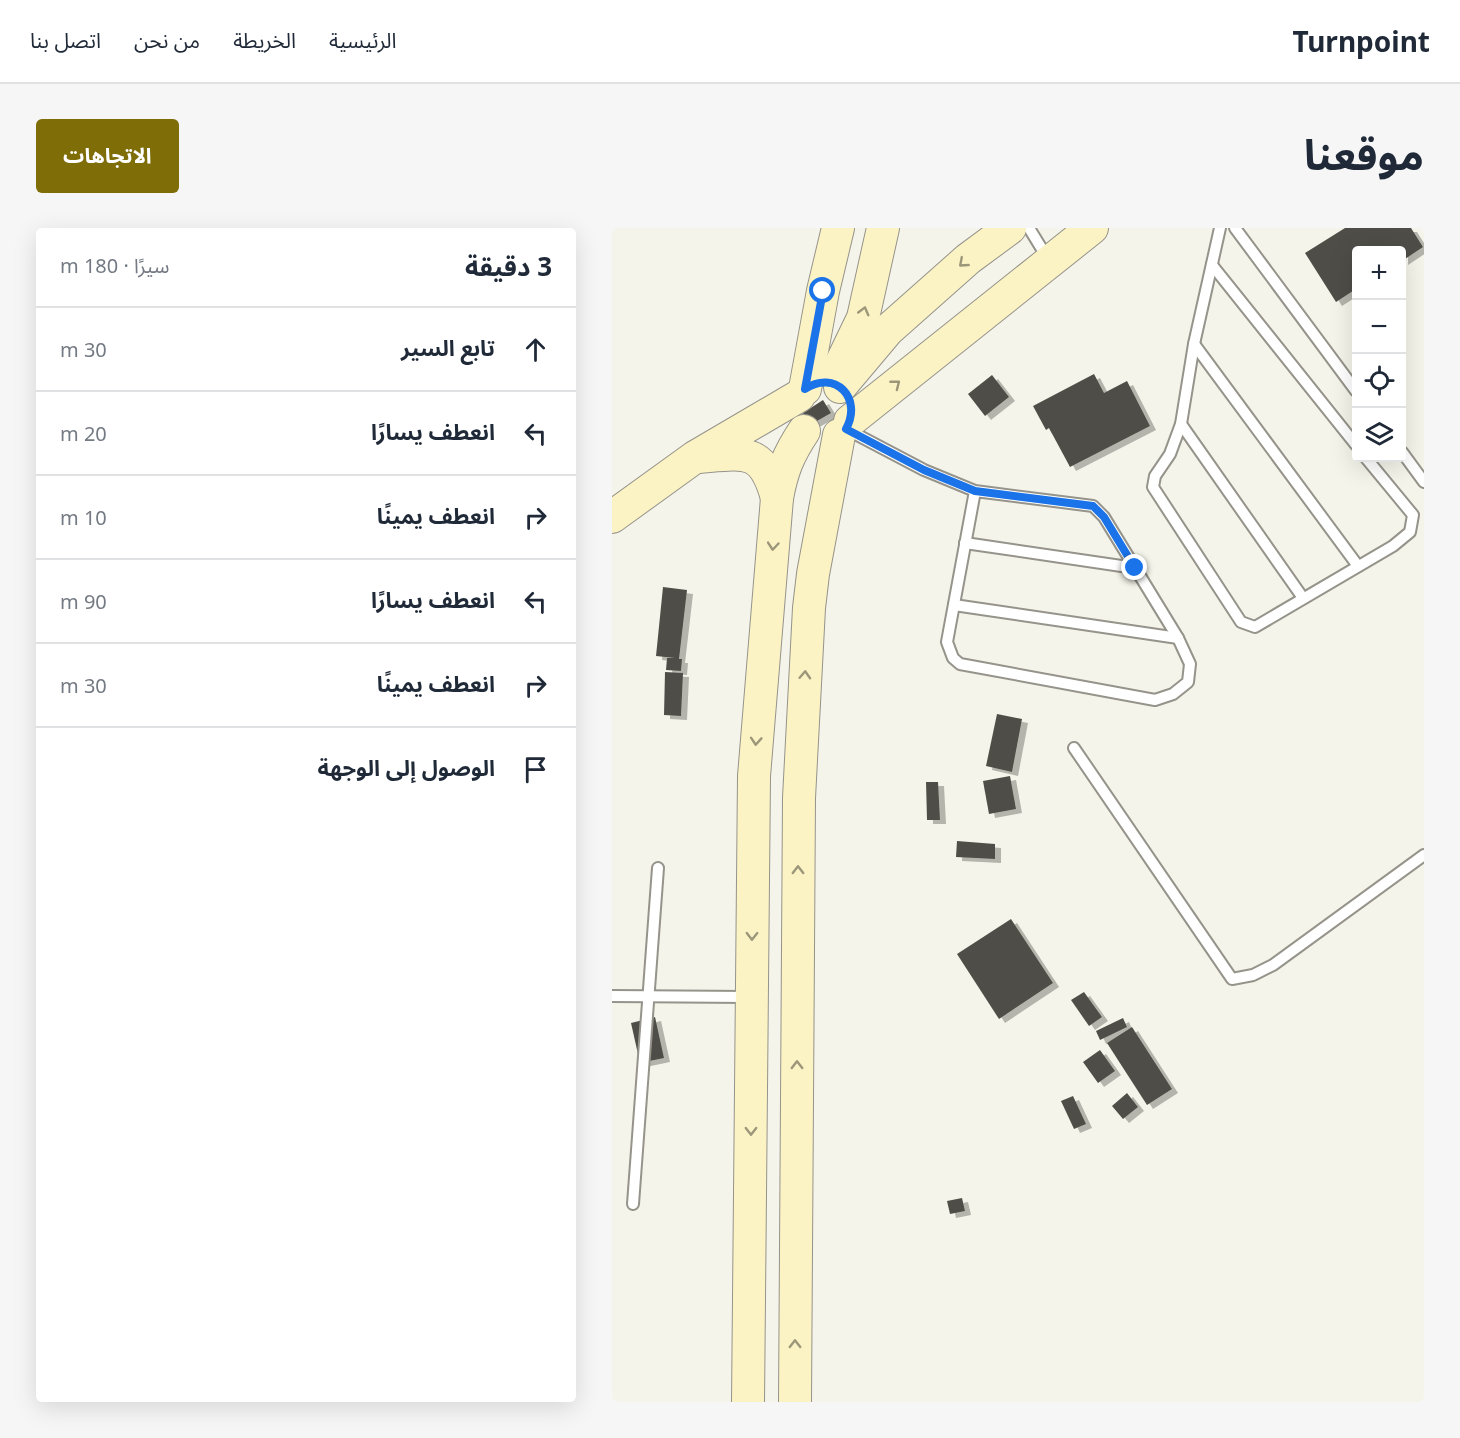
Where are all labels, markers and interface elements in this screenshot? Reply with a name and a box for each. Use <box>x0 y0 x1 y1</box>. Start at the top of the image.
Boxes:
text: Turnpoint <box>1292 22 1430 60</box>
text: اتصل بنا <box>30 26 101 54</box>
text: من نحن <box>134 26 200 54</box>
text: الخريطة <box>233 26 296 54</box>
text: الرئيسية <box>329 26 397 54</box>
button: الاتجاهات <box>36 119 179 193</box>
text: موقعنا <box>1304 125 1424 182</box>
map controls <box>1352 246 1406 462</box>
button: + <box>1352 246 1406 300</box>
text: 3 دقيقة <box>465 248 552 284</box>
text: سيرًا · 180 m <box>60 252 169 279</box>
one-way arrow <box>959 256 970 267</box>
route start <box>809 277 835 303</box>
button: − <box>1352 300 1406 354</box>
one-way arrow <box>857 306 869 317</box>
text: تابع السير <box>401 332 495 362</box>
icon: ahead <box>519 333 552 366</box>
text: 30 m <box>60 336 107 363</box>
button: locate <box>1352 354 1406 408</box>
one-way arrow <box>889 381 900 392</box>
button: layers <box>1352 408 1406 462</box>
text: انعطف يسارًا <box>371 416 495 446</box>
icon: left <box>519 417 552 450</box>
text: 20 m <box>60 420 107 447</box>
text: انعطف يمينًا <box>377 500 495 530</box>
icon: right <box>519 501 552 534</box>
text: 10 m <box>60 504 107 531</box>
one-way arrow <box>767 542 780 551</box>
route end <box>1121 554 1147 580</box>
text: انعطف يسارًا <box>371 584 495 614</box>
icon: left <box>519 585 552 618</box>
text: 90 m <box>60 588 107 615</box>
text: انعطف يمينًا <box>377 668 495 698</box>
icon: right <box>519 669 552 702</box>
one-way arrow <box>798 670 811 679</box>
text: 30 m <box>60 672 107 699</box>
one-way arrow <box>750 736 763 745</box>
text: الوصول إلى الوجهة <box>317 752 495 782</box>
icon: arrive <box>519 753 552 786</box>
one-way arrow <box>792 865 804 874</box>
one-way arrow <box>746 931 758 940</box>
one-way arrow <box>791 1060 803 1069</box>
one-way arrow <box>744 1126 757 1135</box>
one-way arrow <box>789 1339 801 1348</box>

